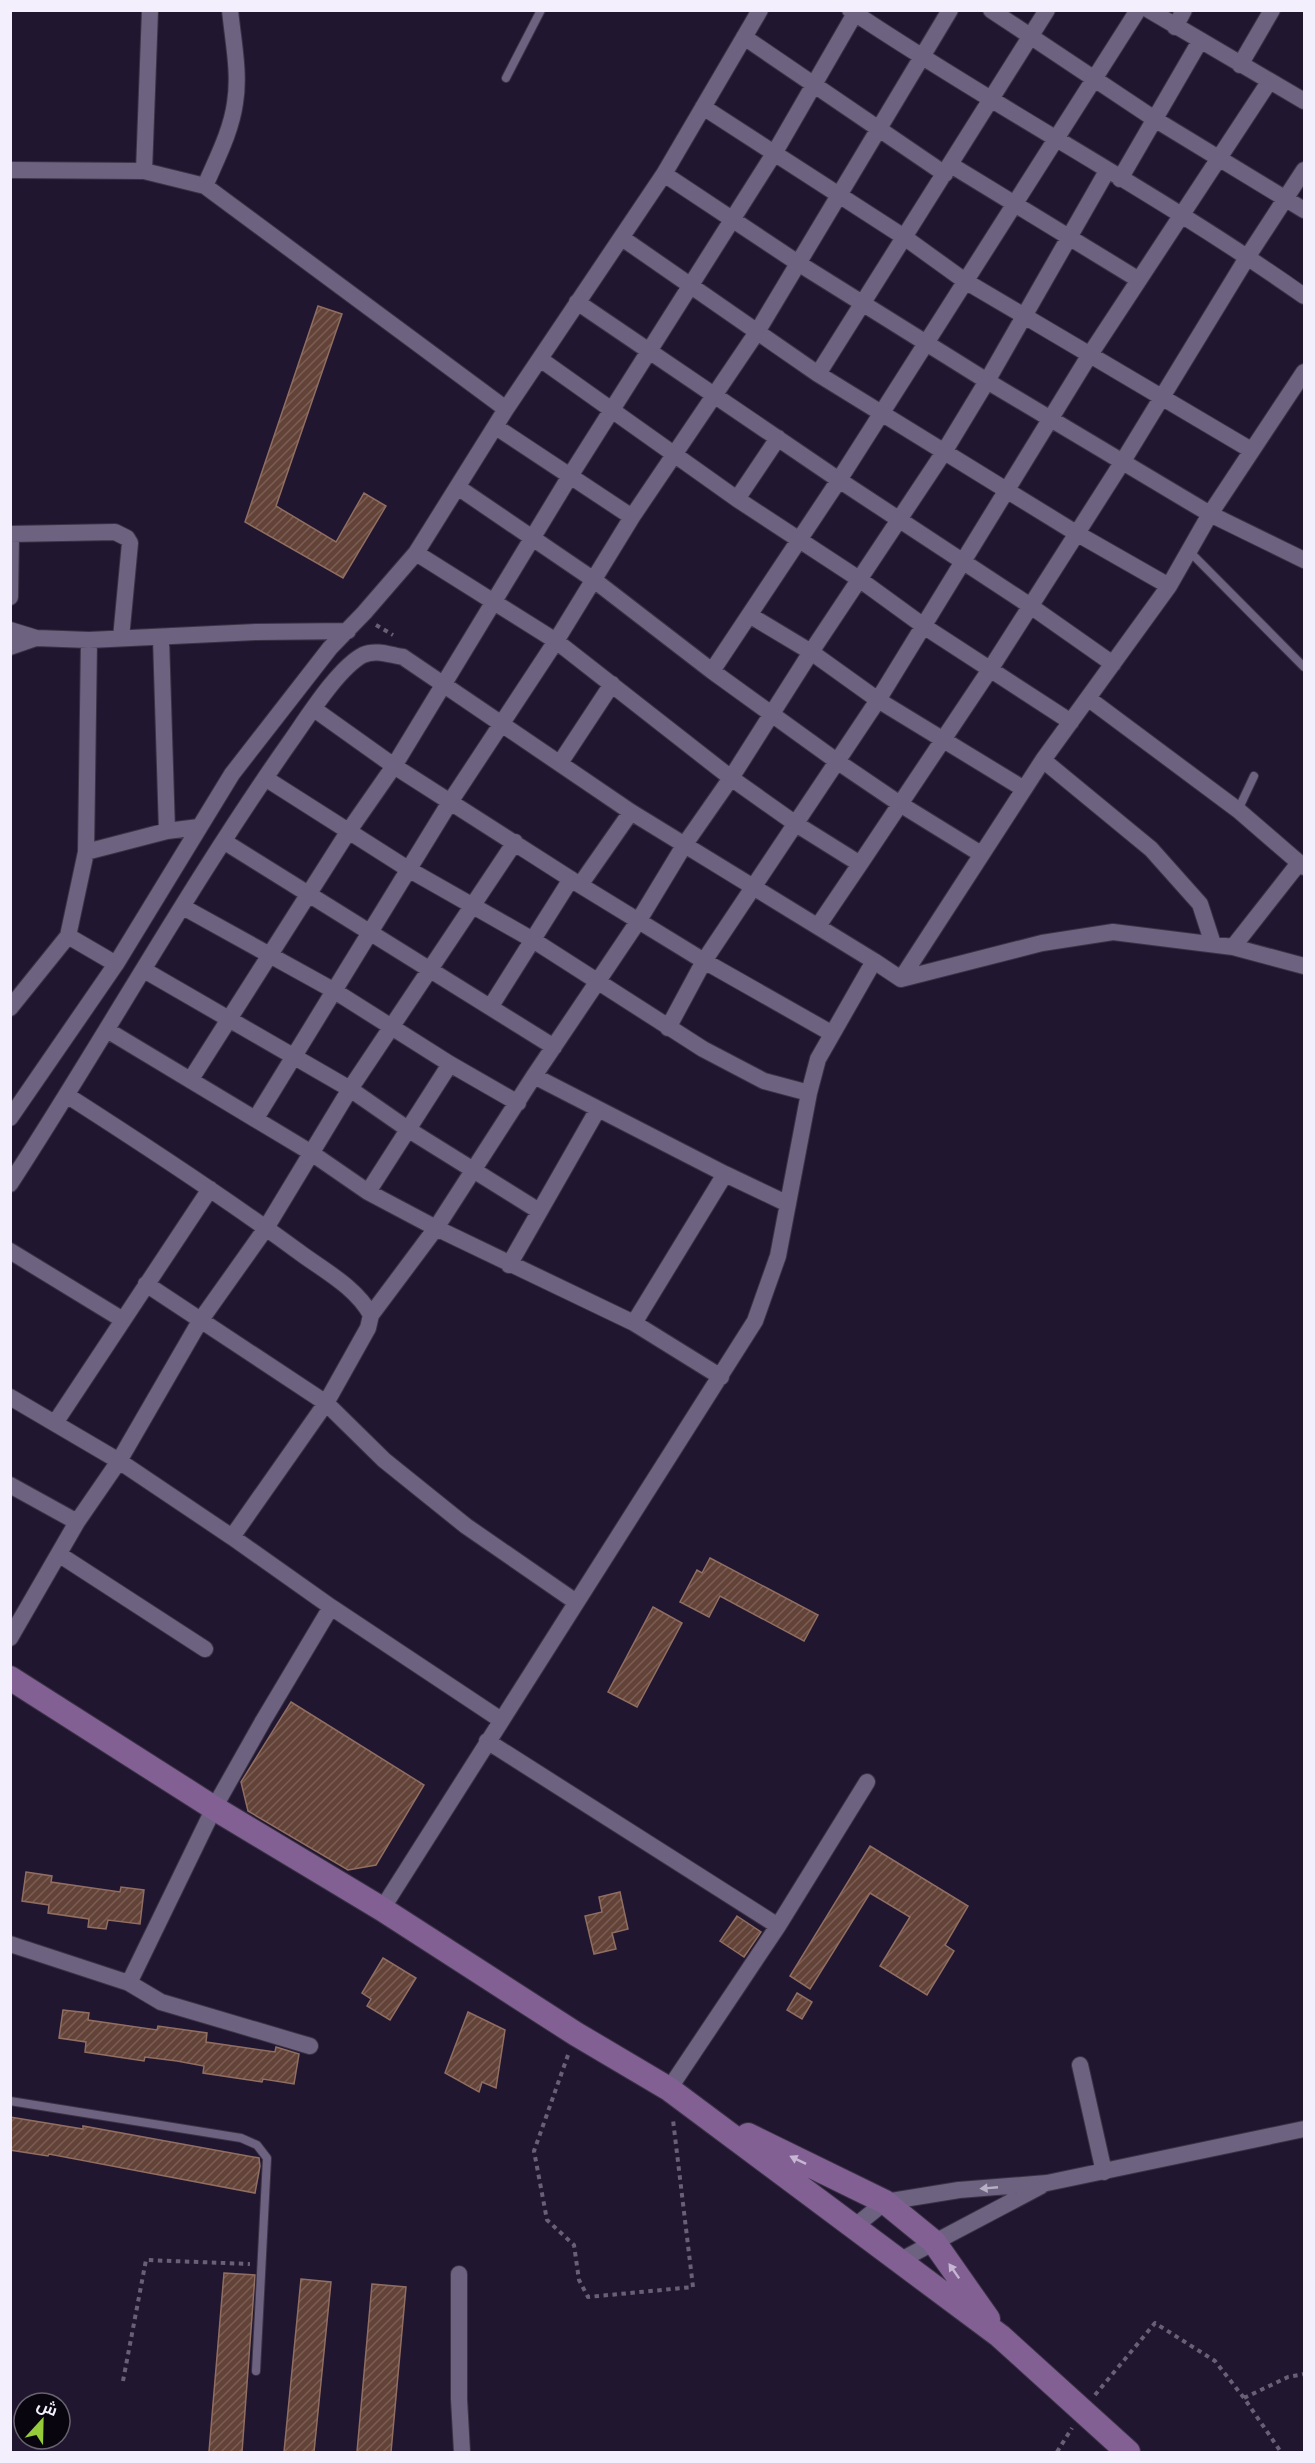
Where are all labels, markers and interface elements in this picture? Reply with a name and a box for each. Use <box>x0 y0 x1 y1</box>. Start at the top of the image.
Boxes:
one-way arrow <box>790 2155 807 2164</box>
one-way arrow <box>979 2183 998 2192</box>
one-way arrow <box>949 2263 960 2279</box>
north arrow <box>12 2391 72 2451</box>
text: ش <box>34 2394 61 2420</box>

